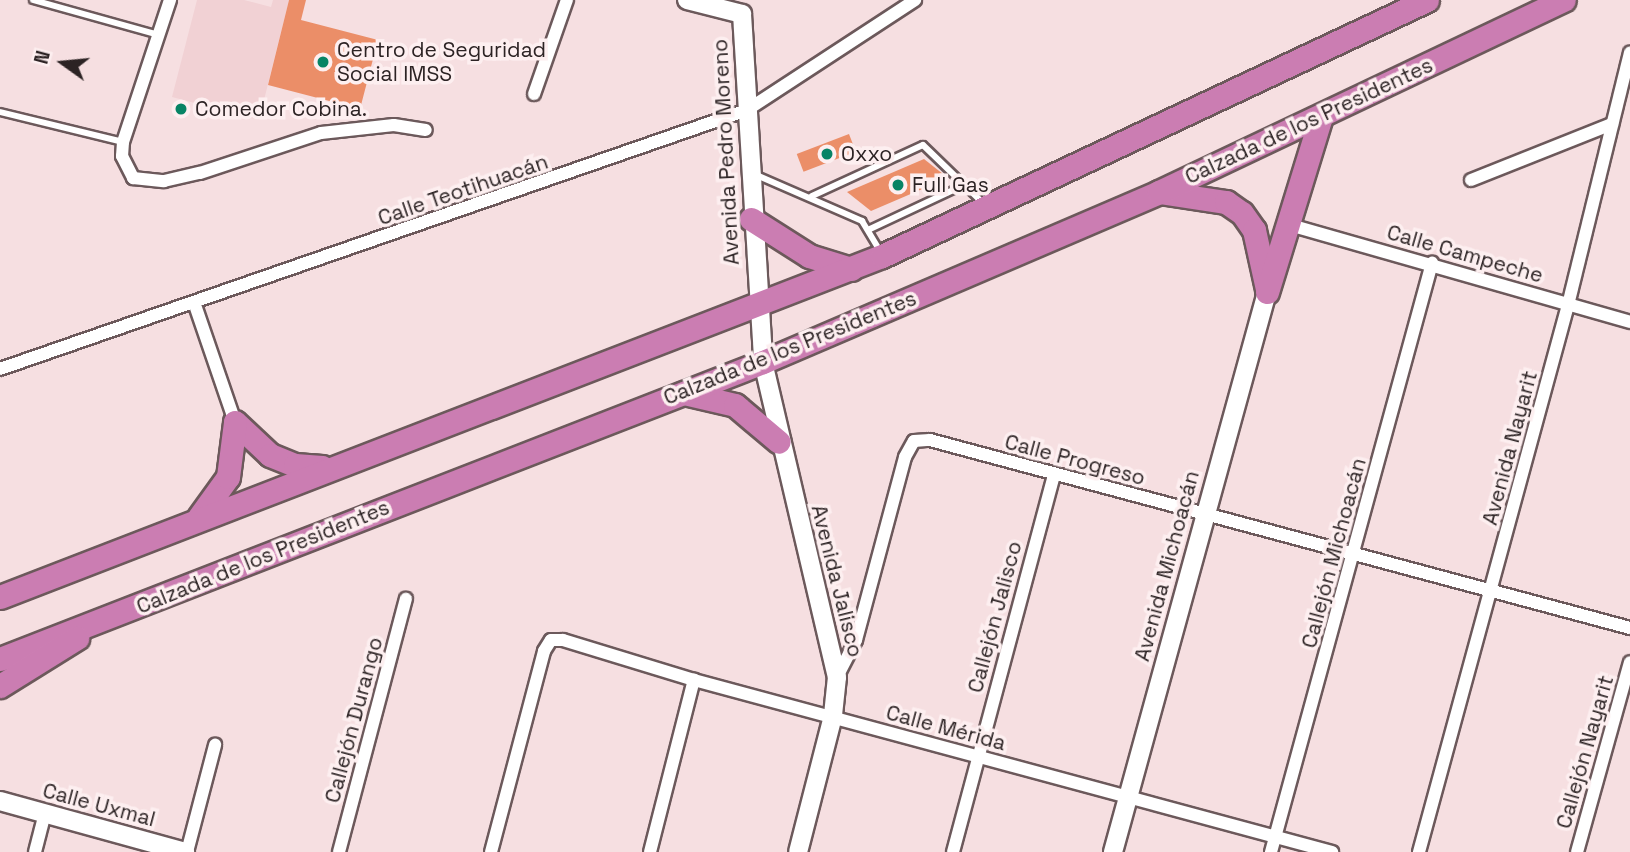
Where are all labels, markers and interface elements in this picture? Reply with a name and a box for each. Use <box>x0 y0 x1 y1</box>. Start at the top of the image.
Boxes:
north arrow <box>28 28 98 98</box>
place label: Centro de Seguridad Social IMSS <box>337 37 546 87</box>
street label: Avenida Pedro Moreno <box>707 38 745 266</box>
text: N <box>29 48 56 67</box>
street label: Calzada de los Presidentes <box>1181 52 1437 190</box>
marker: Centro de Seguridad Social IMSS <box>315 54 331 70</box>
place label: Comedor Cobina. <box>195 96 367 122</box>
marker: Comedor Cobina. <box>173 101 189 117</box>
place label: Oxxo <box>841 141 892 167</box>
marker: Oxxo <box>819 146 835 162</box>
street label: Calle Teotihuacán <box>374 149 552 231</box>
place label: Full Gas <box>912 172 989 198</box>
marker: Full Gas <box>890 177 906 193</box>
street label: Calle Campeche <box>1384 220 1546 288</box>
street label: Calzada de los Presidentes <box>660 286 920 410</box>
street label: Avenida Nayarit <box>1477 368 1543 528</box>
street label: Calle Progreso <box>1002 429 1148 491</box>
street label: Callejón Michoacán <box>1297 455 1371 651</box>
street label: Avenida Michoacán <box>1129 468 1205 664</box>
street label: Calzada de los Presidentes <box>133 495 393 619</box>
street label: Avenida Jalisco <box>806 502 868 660</box>
street label: Callejón Jalisco <box>963 539 1027 695</box>
street label: Callejón Durango <box>320 634 388 806</box>
street label: Callejón Nayarit <box>1551 673 1619 831</box>
street label: Calle Mérida <box>883 700 1009 756</box>
street label: Calle Uxmal <box>40 778 158 832</box>

